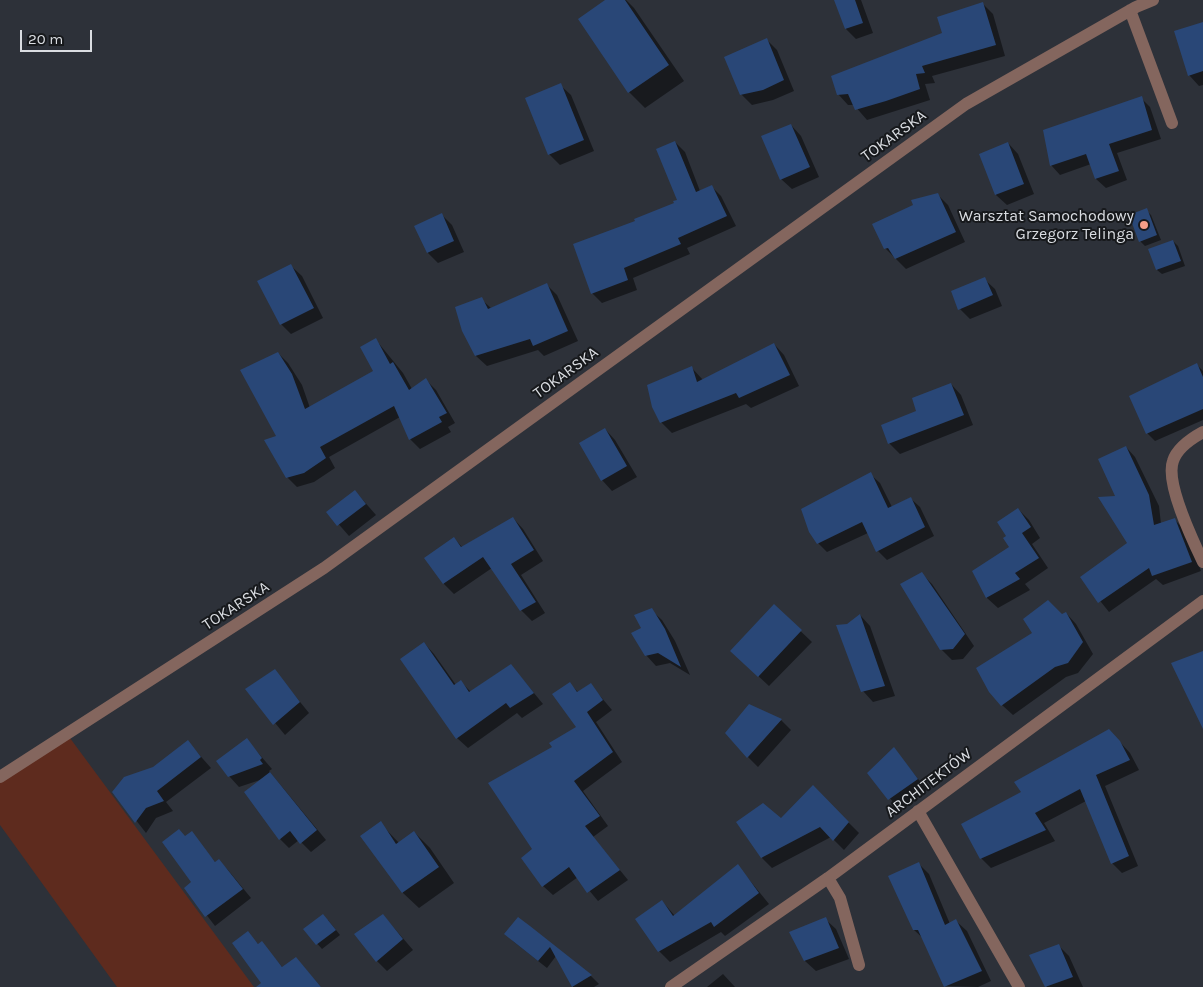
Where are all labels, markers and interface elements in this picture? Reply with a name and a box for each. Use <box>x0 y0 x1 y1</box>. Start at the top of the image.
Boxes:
scale bar <box>22 20 95 52</box>
text: 20 m <box>28 30 63 48</box>
street label: TOKARSKA <box>858 106 930 166</box>
place label: Warsztat Samochodowy Grzegorz Telinga <box>959 206 1134 244</box>
marker: Warsztat Samochodowy Grzegorz Telinga <box>1138 219 1150 231</box>
street label: TOKARSKA <box>530 343 602 403</box>
street label: TOKARSKA <box>199 577 273 635</box>
street label: ARCHITEKTÓW <box>882 744 976 822</box>

